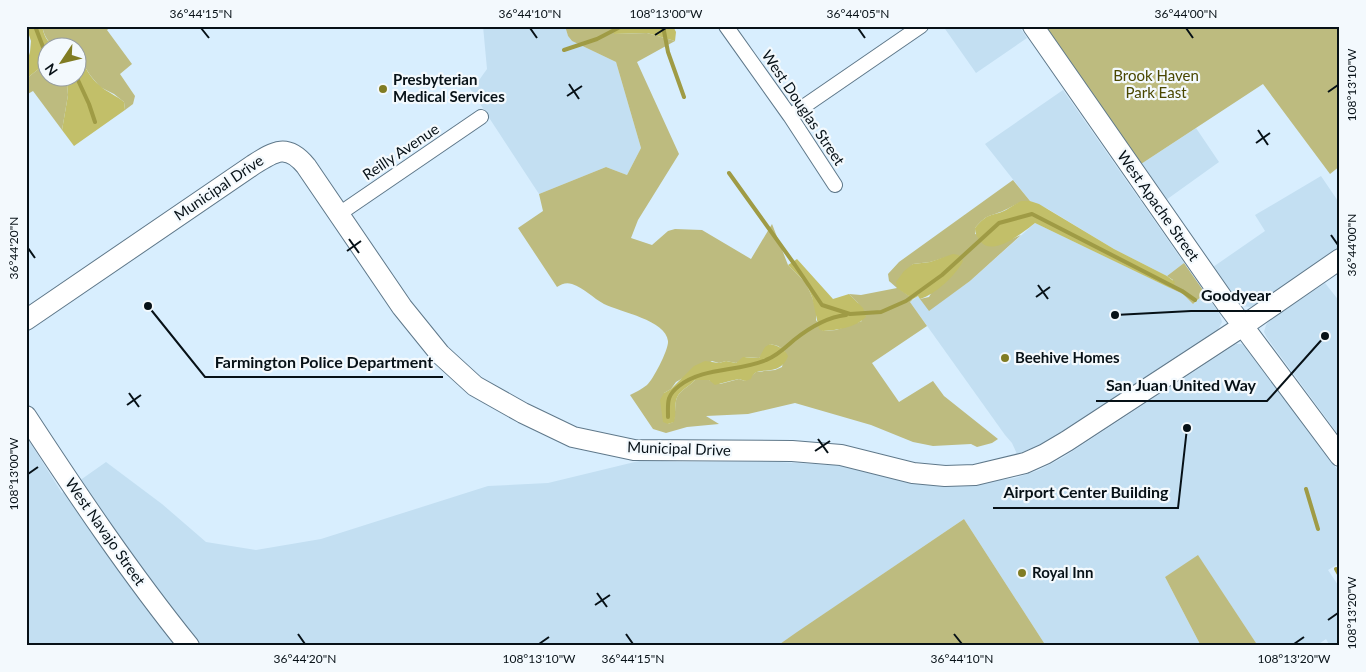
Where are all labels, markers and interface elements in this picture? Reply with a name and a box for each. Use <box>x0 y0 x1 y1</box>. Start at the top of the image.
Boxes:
text: 36°44'15"N <box>170 6 232 21</box>
text: 36°44'10"N <box>499 6 561 21</box>
text: 108°13'00"W <box>629 6 703 21</box>
text: 36°44'05"N <box>827 6 889 21</box>
text: 36°44'00"N <box>1155 6 1217 21</box>
north arrow <box>38 38 88 88</box>
street label: West Douglas Street <box>759 46 849 169</box>
text: 108°13'10"W <box>1344 48 1359 122</box>
text: N <box>41 60 61 79</box>
park label: Brook Haven Park East <box>1113 66 1199 101</box>
place label: Presbyterian Medical Services <box>393 70 505 105</box>
marker: Presbyterian Medical Services <box>377 83 389 95</box>
street label: Reilly Avenue <box>359 119 442 183</box>
street label: West Apache Street <box>1114 147 1204 265</box>
street label: Municipal Drive <box>170 151 267 224</box>
text: 36°44'00"N <box>1344 214 1359 276</box>
text: 36°44'20"N <box>6 217 21 279</box>
callout: Goodyear <box>1191 280 1281 311</box>
text: Goodyear <box>1201 285 1271 304</box>
callout: Farmington Police Department <box>205 346 443 377</box>
place label: Beehive Homes <box>1015 348 1120 366</box>
text: Farmington Police Department <box>215 352 433 371</box>
marker: Beehive Homes <box>999 352 1011 364</box>
callout: San Juan United Way <box>1096 370 1267 401</box>
text: San Juan United Way <box>1106 375 1257 394</box>
text: 108°13'00"W <box>6 437 21 511</box>
street label: Municipal Drive <box>627 437 731 459</box>
street label: West Navajo Street <box>62 474 150 589</box>
callout: Airport Center Building <box>993 477 1178 508</box>
text: Airport Center Building <box>1002 482 1169 501</box>
place label: Royal Inn <box>1032 563 1093 581</box>
marker: Royal Inn <box>1016 567 1028 579</box>
text: 108°13'20"W <box>1344 576 1359 650</box>
text: 36°44'20"N <box>274 651 336 666</box>
text: 108°13'10"W <box>502 651 576 666</box>
text: 36°44'15"N <box>602 651 664 666</box>
text: 36°44'10"N <box>931 651 993 666</box>
text: 108°13'20"W <box>1257 651 1331 666</box>

